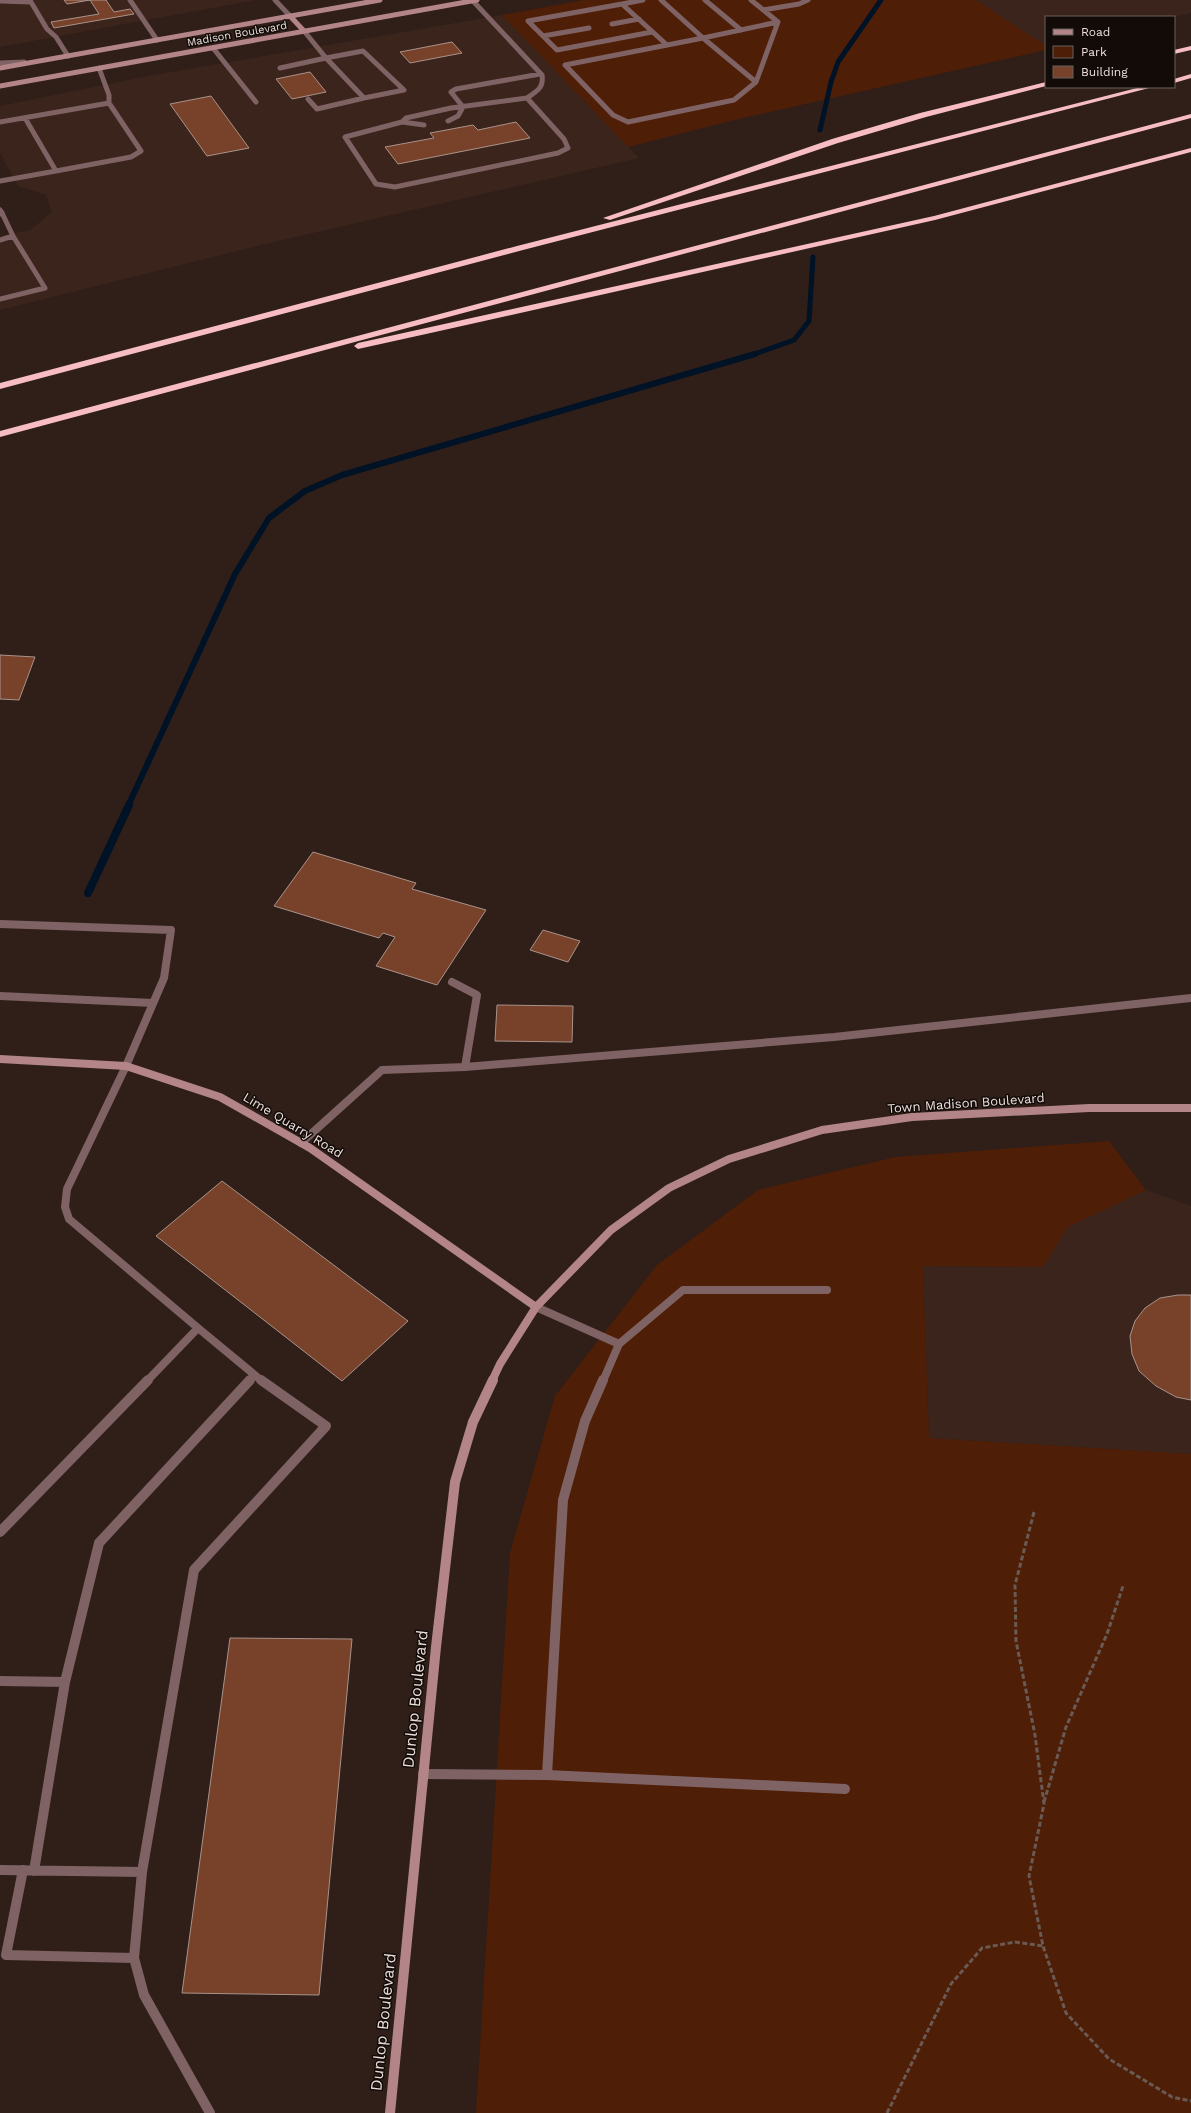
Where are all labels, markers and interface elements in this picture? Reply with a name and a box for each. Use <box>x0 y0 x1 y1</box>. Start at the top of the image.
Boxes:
legend <box>1045 16 1175 88</box>
street label: Madison Boulevard <box>186 19 288 49</box>
text: Road <box>1081 25 1110 39</box>
text: Park <box>1081 45 1107 59</box>
text: Building <box>1081 65 1128 79</box>
street label: Lime Quarry Road <box>240 1089 346 1161</box>
street label: Town Madison Boulevard <box>887 1090 1045 1116</box>
street label: Dunlop Boulevard <box>398 1629 432 1769</box>
street label: Dunlop Boulevard <box>366 1952 400 2092</box>

